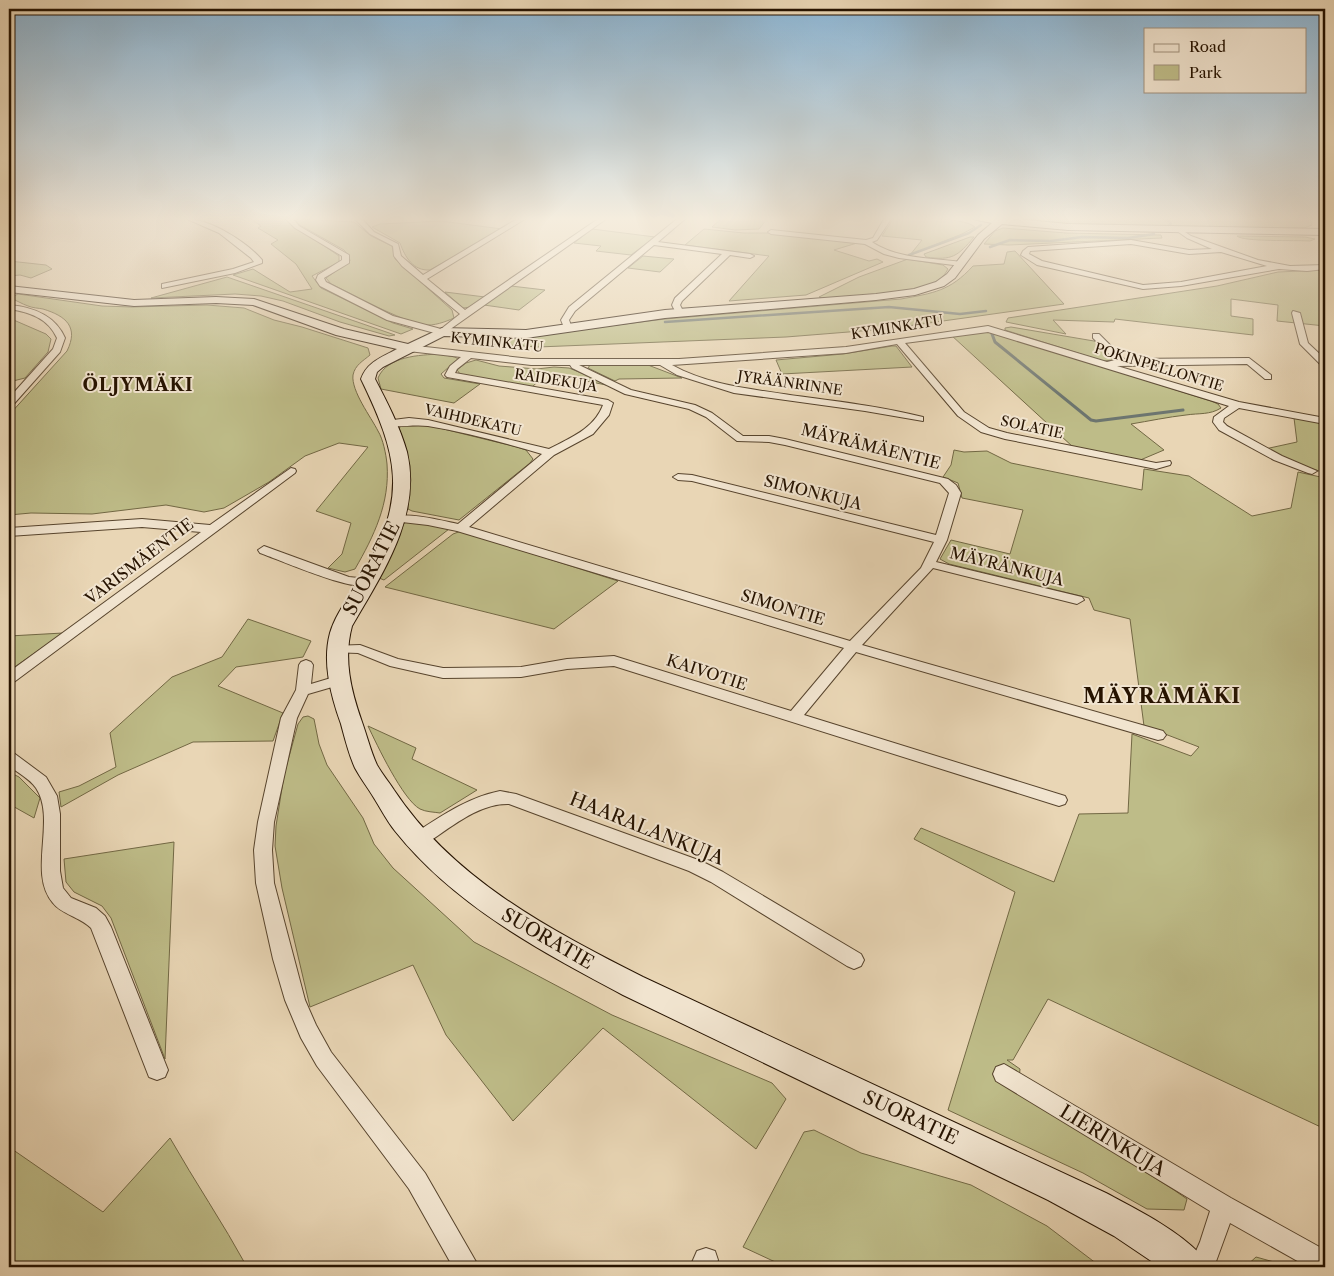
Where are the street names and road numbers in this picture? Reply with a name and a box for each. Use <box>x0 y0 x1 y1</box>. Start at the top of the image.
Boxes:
street label: KYMINKATU <box>850 311 945 343</box>
street label: KYMINKATU <box>450 328 544 356</box>
street label: POKINPELLONTIE <box>1092 339 1226 395</box>
street label: RAIDEKUJA <box>513 365 599 396</box>
street label: JYRÄÄNRINNE <box>734 366 844 399</box>
street label: VAIHDEKATU <box>422 400 523 440</box>
street label: SOLATIE <box>999 412 1065 442</box>
street label: MÄYRÄMÄENTIE <box>799 419 943 473</box>
street label: SIMONKUJA <box>762 470 865 514</box>
street label: VARISMÄENTIE <box>80 514 197 609</box>
street label: SUORATIE <box>338 517 405 619</box>
street label: MÄYRÄNKUJA <box>948 542 1067 590</box>
street label: SIMONTIE <box>738 585 828 629</box>
street label: KAIVOTIE <box>664 650 750 694</box>
street label: HAARALANKUJA <box>566 787 728 870</box>
street label: SUORATIE <box>498 903 598 974</box>
street label: SUORATIE <box>859 1085 962 1150</box>
street label: LIERINKUJA <box>1056 1100 1171 1182</box>

